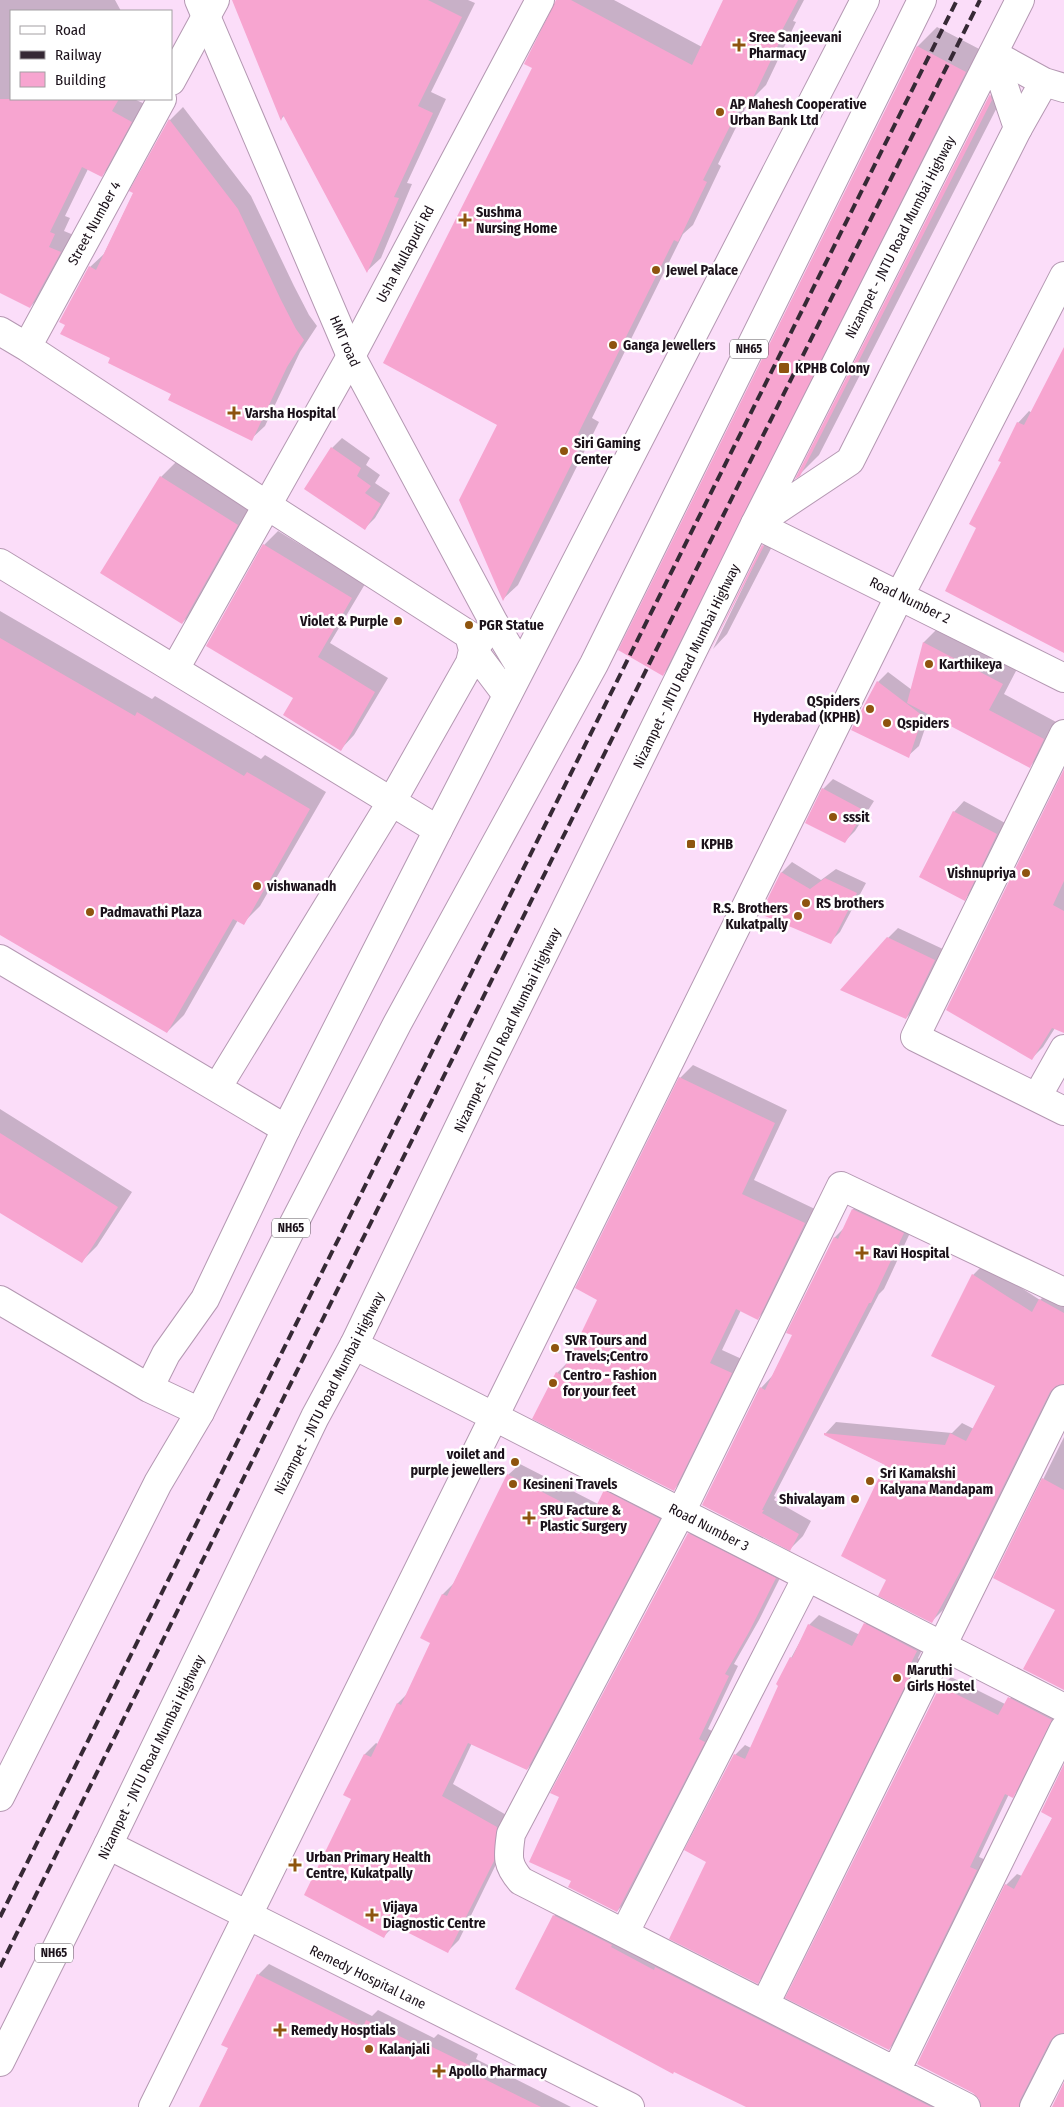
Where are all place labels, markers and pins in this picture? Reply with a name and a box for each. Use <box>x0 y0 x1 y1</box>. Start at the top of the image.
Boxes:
place label: Sree Sanjeevani Pharmacy <box>749 29 842 62</box>
marker: Sree Sanjeevani Pharmacy <box>733 39 745 51</box>
place label: AP Mahesh Cooperative Urban Bank Ltd <box>729 96 867 129</box>
marker: AP Mahesh Cooperative Urban Bank Ltd <box>714 106 726 118</box>
place label: Sushma Nursing Home <box>476 204 557 237</box>
marker: Sushma Nursing Home <box>458 213 472 227</box>
place label: Jewel Palace <box>665 262 738 279</box>
marker: Jewel Palace <box>650 264 662 276</box>
place label: Ganga Jewellers <box>623 337 716 354</box>
marker: Ganga Jewellers <box>607 339 619 351</box>
place label: KPHB Colony <box>795 360 870 377</box>
marker: KPHB Colony <box>777 361 791 375</box>
place label: Varsha Hospital <box>244 405 336 422</box>
marker: Varsha Hospital <box>227 406 241 420</box>
place label: Siri Gaming Center <box>574 435 640 468</box>
marker: Siri Gaming Center <box>558 445 570 457</box>
place label: Violet & Purple <box>299 613 388 630</box>
marker: Violet & Purple <box>392 615 404 627</box>
place label: PGR Statue <box>479 617 544 634</box>
marker: PGR Statue <box>463 619 475 631</box>
place label: Karthikeya <box>939 656 1002 673</box>
marker: Karthikeya <box>923 658 935 670</box>
place label: QSpiders Hyderabad (KPHB) <box>753 693 860 726</box>
marker: QSpiders Hyderabad (KPHB) <box>864 703 876 715</box>
place label: Qspiders <box>897 715 949 732</box>
marker: Qspiders <box>881 717 893 729</box>
place label: sssit <box>843 809 871 826</box>
marker: sssit <box>827 811 839 823</box>
place label: KPHB <box>701 836 733 853</box>
marker: KPHB <box>685 838 697 850</box>
place label: Vishnupriya <box>946 865 1016 882</box>
marker: Vishnupriya <box>1020 867 1032 879</box>
place label: vishwanadh <box>266 878 336 895</box>
marker: vishwanadh <box>251 880 263 892</box>
place label: RS brothers <box>816 895 884 912</box>
marker: RS brothers <box>800 897 812 909</box>
place label: R.S. Brothers Kukatpally <box>713 900 788 933</box>
place label: Padmavathi Plaza <box>100 904 202 921</box>
marker: Padmavathi Plaza <box>84 906 96 918</box>
marker: R.S. Brothers Kukatpally <box>792 910 804 922</box>
place label: Ravi Hospital <box>873 1245 949 1262</box>
marker: Ravi Hospital <box>855 1246 869 1260</box>
place label: SVR Tours and Travels;Centro <box>565 1332 649 1365</box>
marker: SVR Tours and Travels;Centro <box>549 1342 561 1354</box>
place label: Centro - Fashion for your feet <box>563 1367 657 1400</box>
marker: Centro - Fashion for your feet <box>547 1377 559 1389</box>
place label: voilet and purple jewellers <box>410 1446 505 1479</box>
marker: voilet and purple jewellers <box>509 1456 521 1468</box>
place label: Sri Kamakshi Kalyana Mandapam <box>880 1465 993 1498</box>
marker: Sri Kamakshi Kalyana Mandapam <box>864 1475 876 1487</box>
place label: Kesineni Travels <box>523 1476 617 1493</box>
marker: Kesineni Travels <box>507 1478 519 1490</box>
place label: Shivalayam <box>779 1491 845 1508</box>
marker: Shivalayam <box>849 1493 861 1505</box>
place label: SRU Facture & Plastic Surgery <box>540 1502 627 1535</box>
marker: SRU Facture & Plastic Surgery <box>522 1511 536 1525</box>
place label: Maruthi Girls Hostel <box>907 1662 975 1695</box>
marker: Maruthi Girls Hostel <box>891 1672 903 1684</box>
place label: Urban Primary Health Centre, Kukatpally <box>306 1849 431 1882</box>
marker: Urban Primary Health Centre, Kukatpally <box>288 1858 302 1872</box>
place label: Vijaya Diagnostic Centre <box>382 1899 486 1932</box>
marker: Vijaya Diagnostic Centre <box>365 1908 379 1922</box>
place label: Remedy Hosptials <box>291 2022 396 2039</box>
marker: Remedy Hosptials <box>273 2023 287 2037</box>
place label: Kalanjali <box>379 2041 430 2058</box>
marker: Kalanjali <box>363 2043 375 2055</box>
place label: Apollo Pharmacy <box>448 2063 547 2080</box>
marker: Apollo Pharmacy <box>433 2065 445 2077</box>

